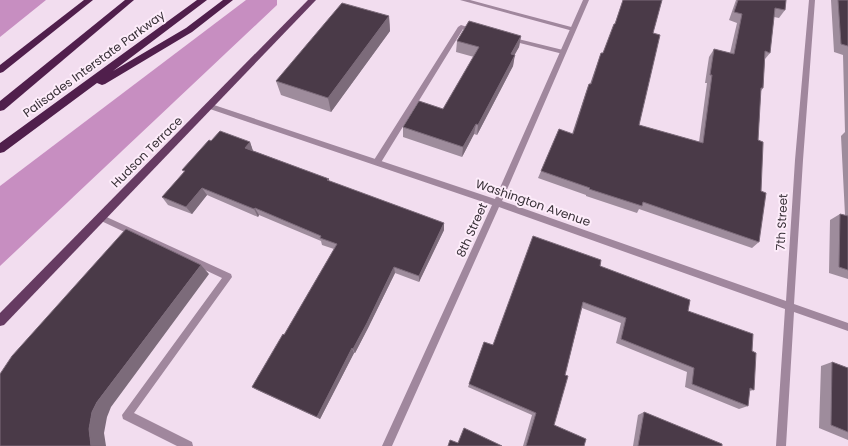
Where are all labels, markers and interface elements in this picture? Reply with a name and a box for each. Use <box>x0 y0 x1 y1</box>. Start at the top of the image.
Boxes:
street label: Palisades Interstate Parkway <box>19 6 168 121</box>
street label: Hudson Terrace <box>107 112 186 191</box>
street label: Washington Avenue <box>473 175 593 230</box>
street label: 7th Street <box>772 193 791 251</box>
street label: 8th Street <box>452 200 491 260</box>

